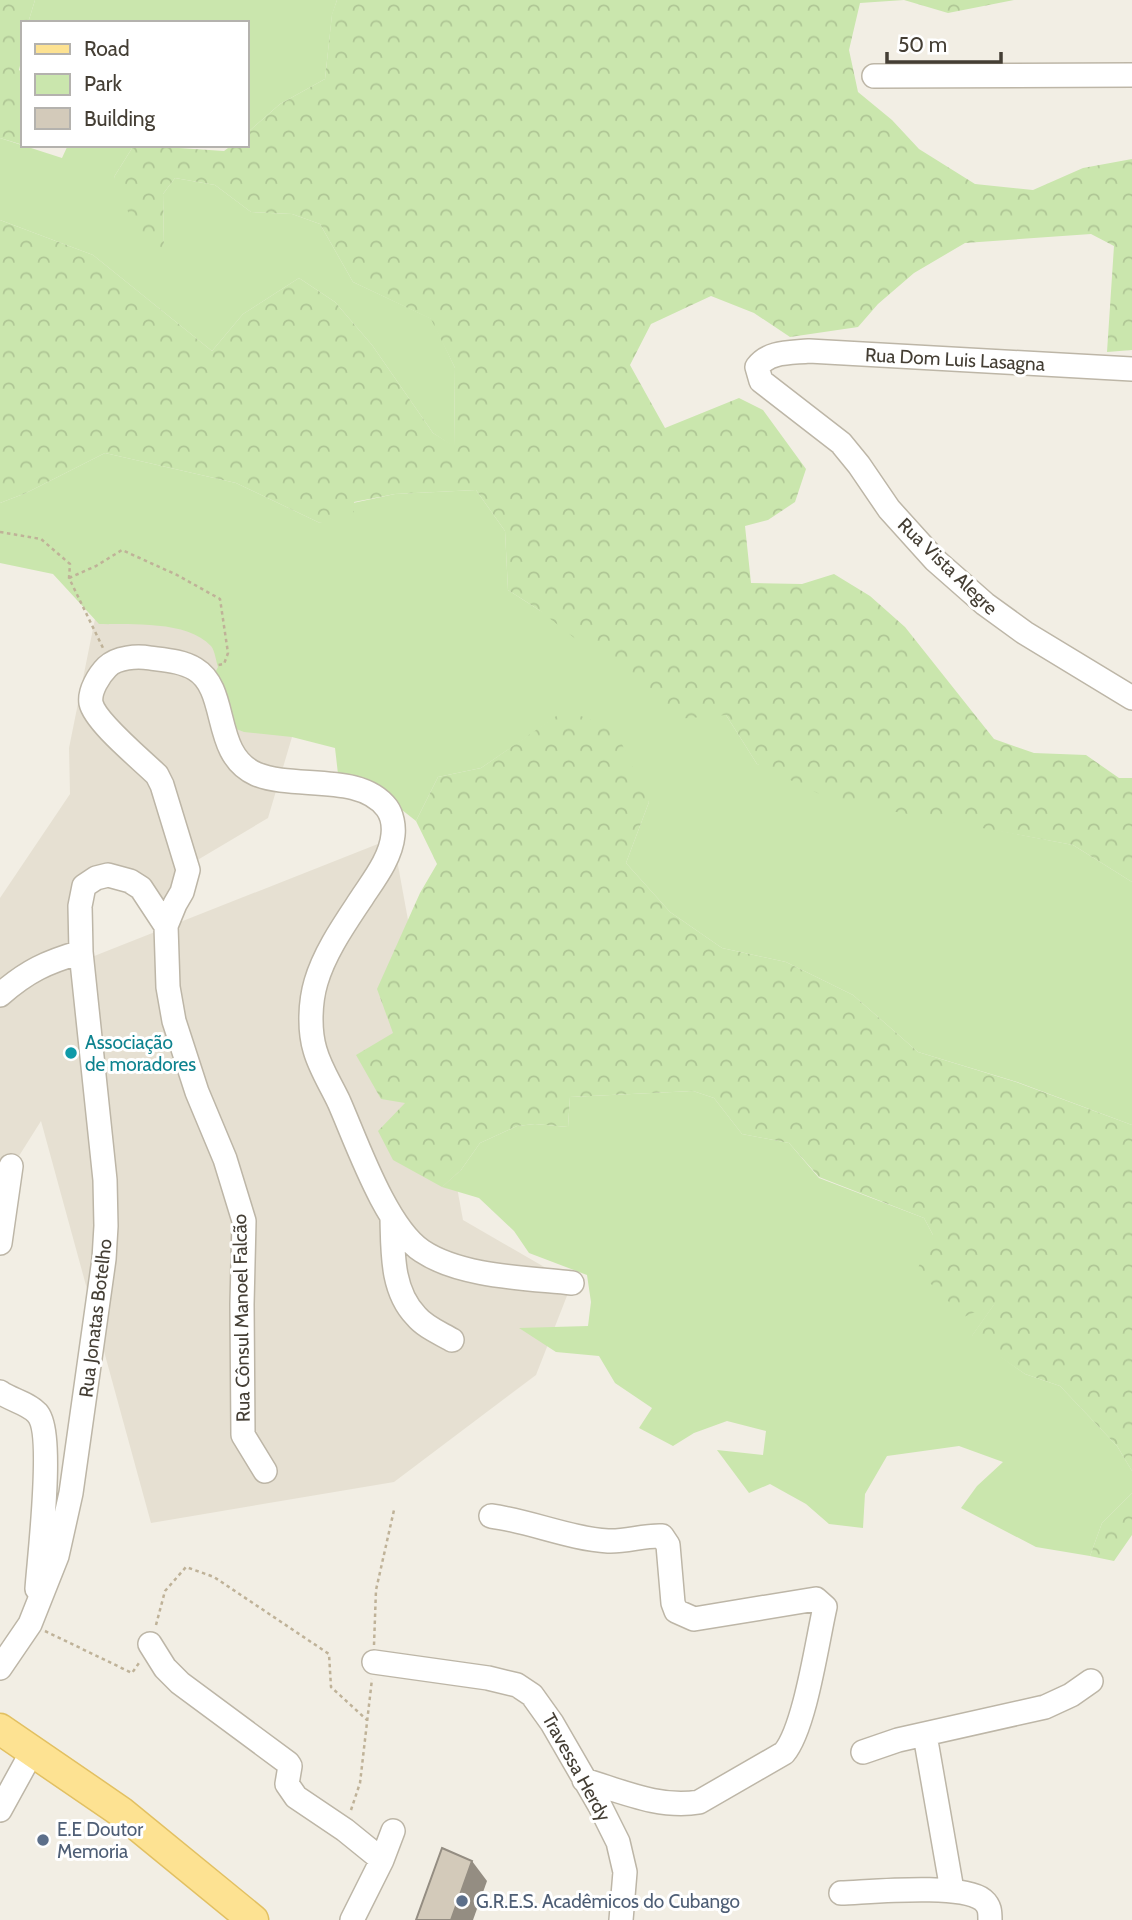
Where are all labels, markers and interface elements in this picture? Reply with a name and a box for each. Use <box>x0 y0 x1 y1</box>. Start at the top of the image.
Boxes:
legend <box>21 21 248 147</box>
scale bar <box>887 21 1001 65</box>
text: 50 m <box>898 32 947 57</box>
text: Road <box>84 36 130 61</box>
text: Park <box>84 71 122 96</box>
text: Building <box>84 106 156 131</box>
street label: Rua Dom Luis Lasagna <box>864 343 1045 376</box>
street label: Rua Vista Alegre <box>893 513 1002 620</box>
place label: Associação de moradores <box>85 1031 196 1076</box>
marker: Associação de moradores <box>63 1045 79 1061</box>
street label: Rua Cônsul Manoel Falcão <box>228 1214 255 1422</box>
street label: Rua Jonatas Botelho <box>74 1237 117 1399</box>
street label: Travessa Herdy <box>537 1709 616 1826</box>
place label: E.E Doutor Memoria <box>57 1818 143 1863</box>
marker: E.E Doutor Memoria <box>35 1832 51 1848</box>
place label: G.R.E.S. Acadêmicos do Cubango <box>476 1890 740 1913</box>
marker: G.R.E.S. Acadêmicos do Cubango <box>454 1893 470 1909</box>

